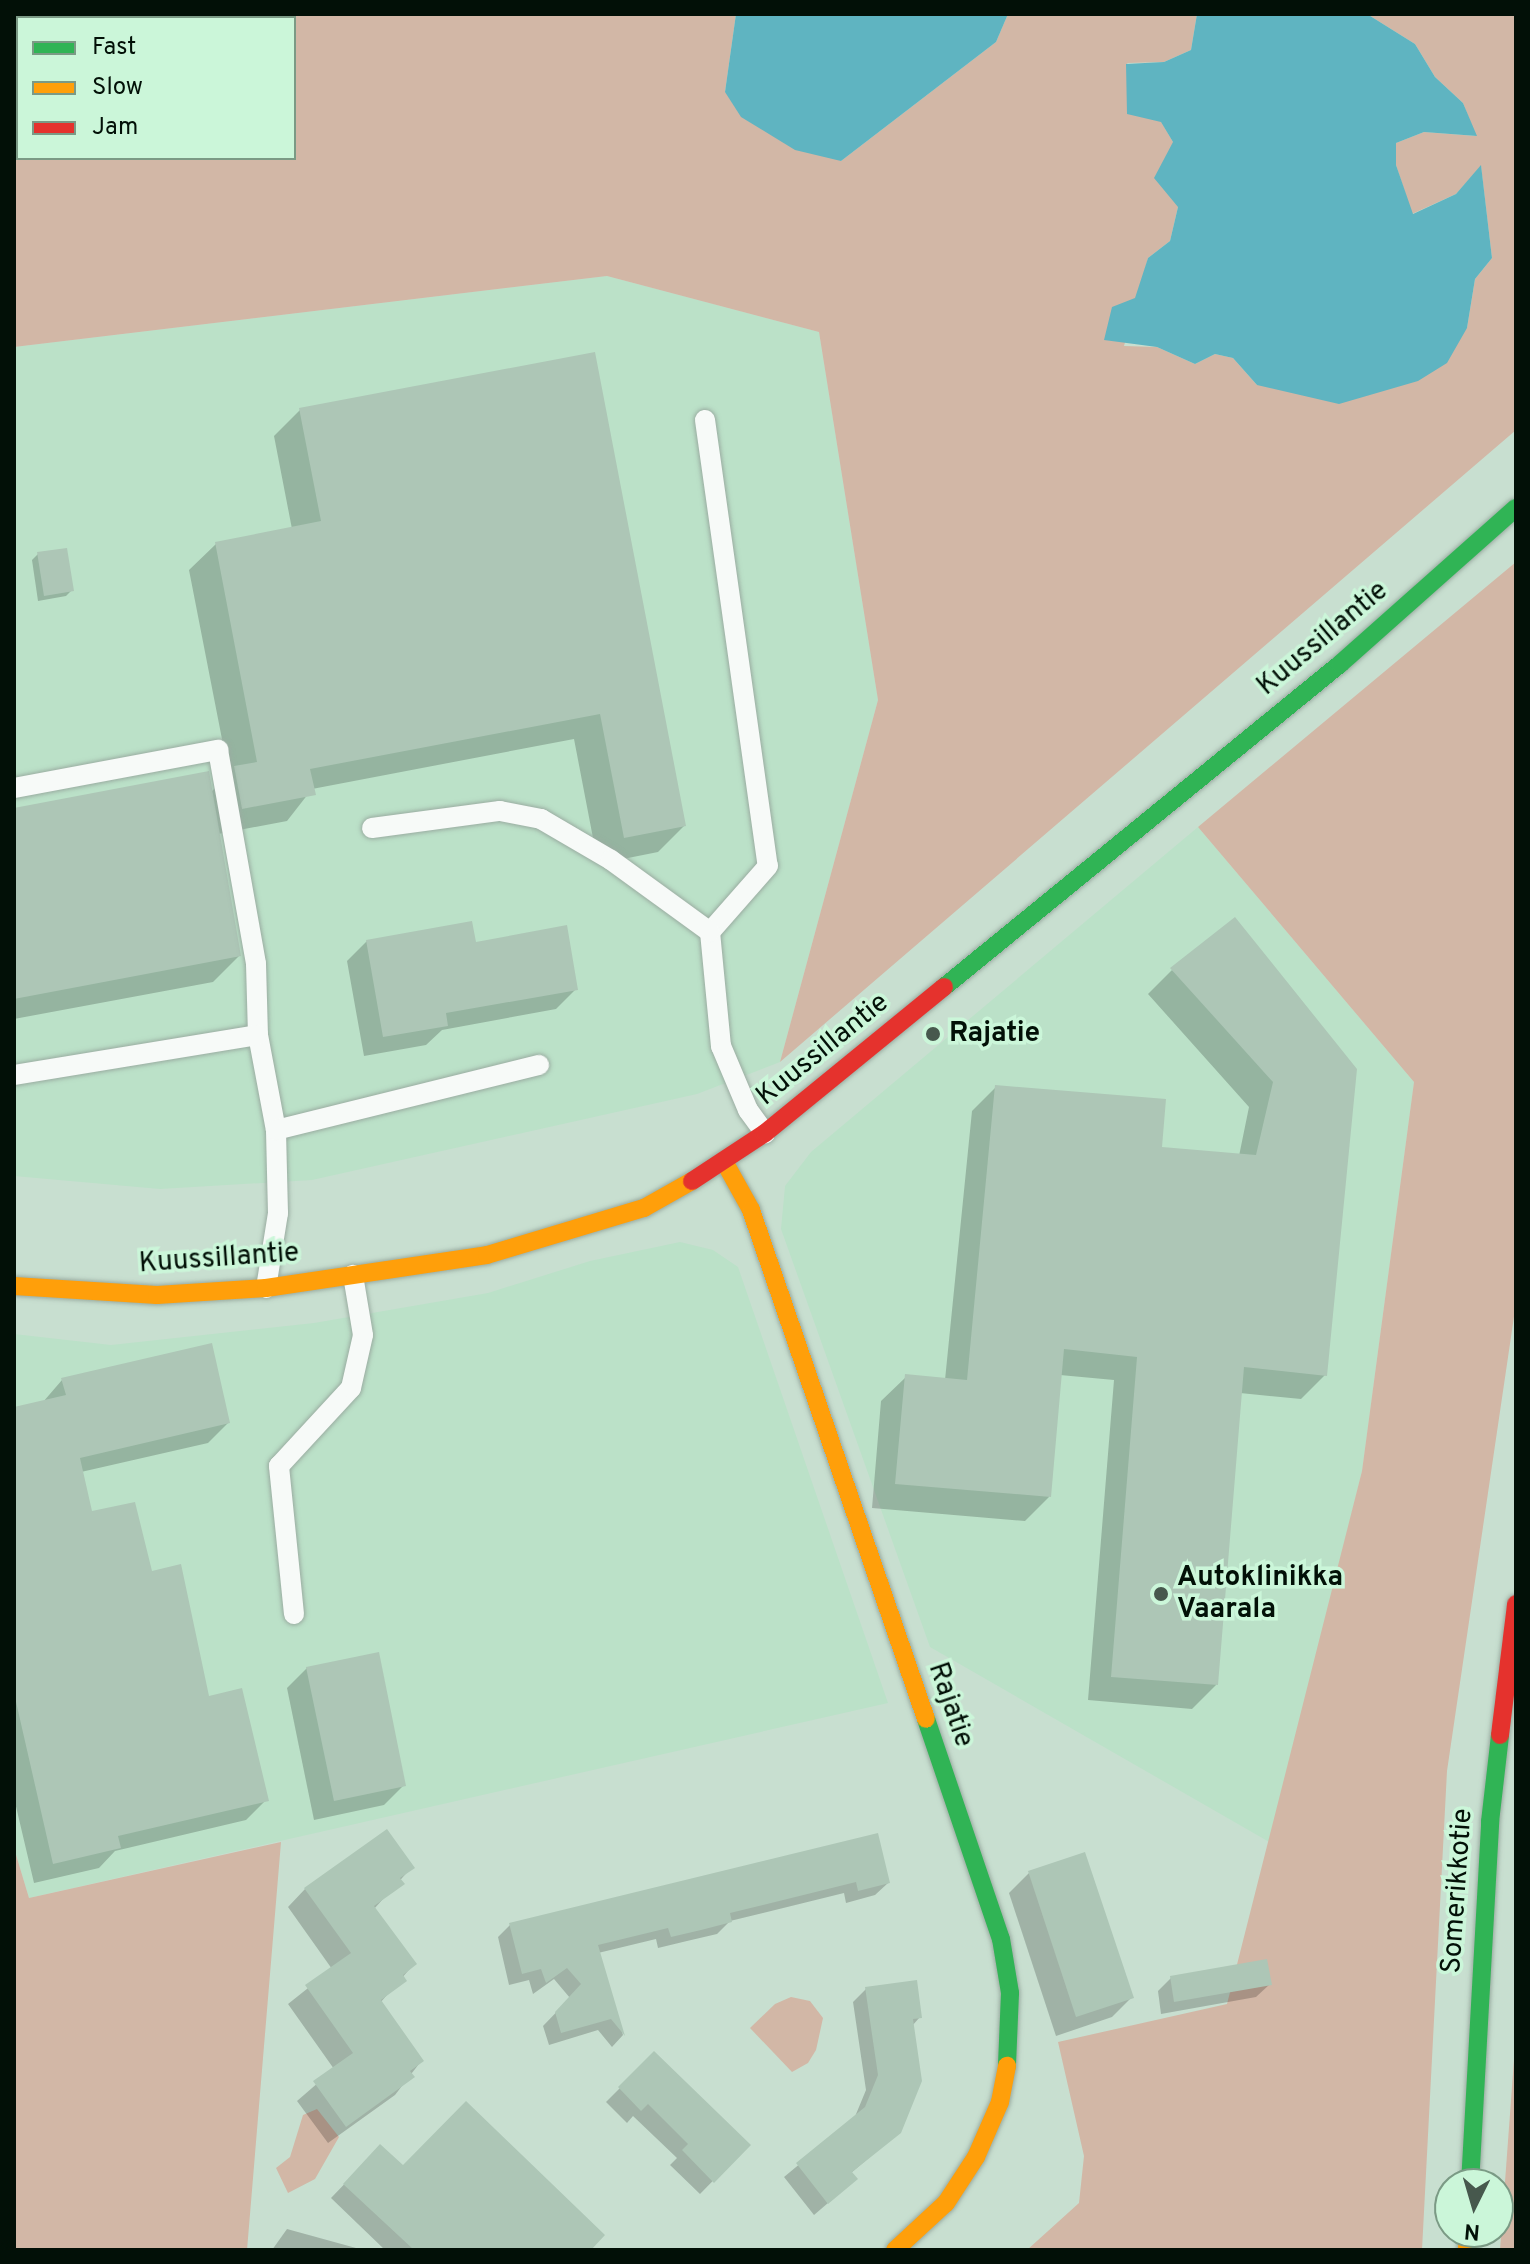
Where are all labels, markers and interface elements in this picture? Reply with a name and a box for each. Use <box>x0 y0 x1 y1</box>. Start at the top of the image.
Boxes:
legend <box>16 16 296 160</box>
text: Fast <box>92 33 136 63</box>
text: Slow <box>92 73 143 103</box>
text: Jam <box>92 113 138 143</box>
street label: Kuussillantie <box>1251 575 1395 703</box>
street label: Kuussillantie <box>750 986 896 1114</box>
place label: Rajatie <box>949 1017 1040 1051</box>
marker: Rajatie <box>924 1025 942 1043</box>
street label: Kuussillantie <box>138 1237 300 1281</box>
place label: Autoklinikka Vaarala <box>1177 1561 1343 1627</box>
marker: Autoklinikka Vaarala <box>1152 1585 1170 1603</box>
street label: Rajatie <box>920 1658 980 1752</box>
street label: Somerikkotie <box>1435 1807 1481 1975</box>
north arrow <box>1434 2168 1514 2248</box>
text: N <box>1463 2216 1481 2245</box>

